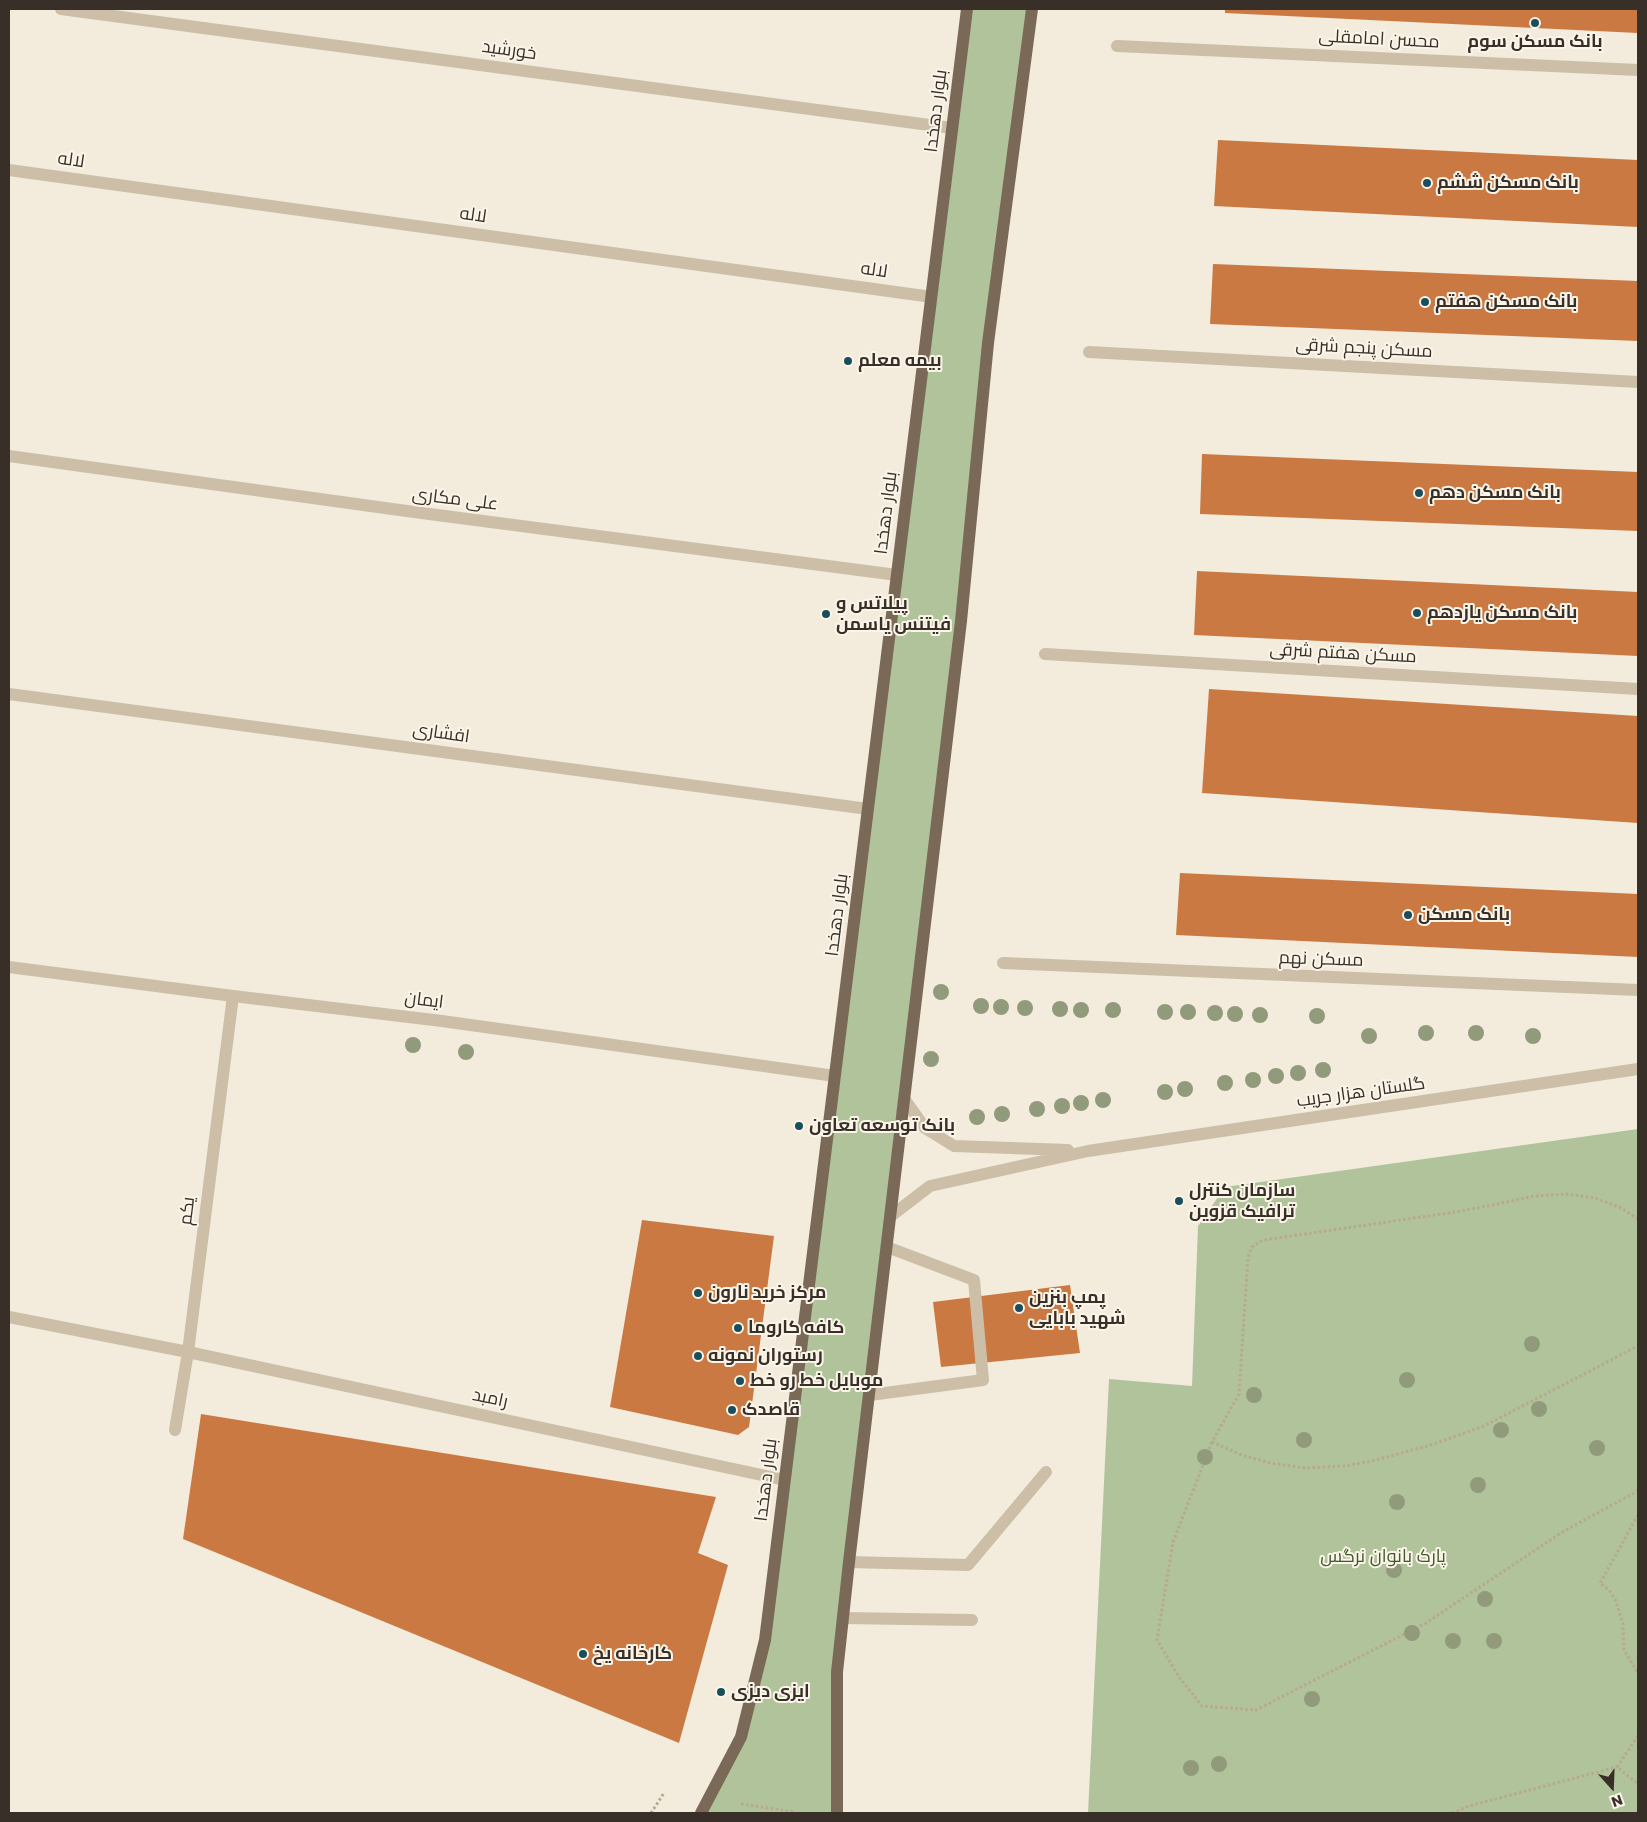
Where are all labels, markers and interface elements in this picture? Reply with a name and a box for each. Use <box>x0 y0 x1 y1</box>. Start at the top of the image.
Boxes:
marker: بانک مسکن سوم <box>1529 17 1541 29</box>
street label: محسن امامقلی <box>1318 26 1440 54</box>
place label: بانک مسکن سوم <box>1467 31 1603 53</box>
street label: خورشید <box>480 36 538 66</box>
street label: بلوار دهخدا <box>921 68 953 154</box>
street label: لاله <box>56 148 86 174</box>
place label: بانک مسکن ششم <box>1437 172 1579 194</box>
marker: بانک مسکن ششم <box>1421 177 1433 189</box>
street label: لاله <box>458 203 488 229</box>
street label: لاله <box>859 258 889 284</box>
place label: بانک مسکن هفتم <box>1435 291 1577 313</box>
marker: بانک مسکن هفتم <box>1419 296 1431 308</box>
street label: مسکن پنجم شرقی <box>1295 335 1433 363</box>
place label: بیمه معلم <box>858 350 942 372</box>
marker: بیمه معلم <box>842 355 854 367</box>
street label: بلوار دهخدا <box>871 470 903 556</box>
place label: بانک مسکن دهم <box>1429 482 1561 504</box>
street label: علی مکاری <box>411 484 499 516</box>
marker: بانک مسکن دهم <box>1413 487 1425 499</box>
place label: پیلاتس و فیتنس یاسمن <box>836 593 951 636</box>
place label: بانک مسکن یازدهم <box>1427 602 1577 624</box>
marker: بانک مسکن یازدهم <box>1411 607 1423 619</box>
marker: پیلاتس و فیتنس یاسمن <box>820 608 832 620</box>
street label: مسکن هفتم شرقی <box>1269 639 1417 669</box>
street label: افشاری <box>411 719 471 749</box>
street label: بلوار دهخدا <box>822 872 854 958</box>
place label: بانک مسکن <box>1418 904 1510 926</box>
marker: بانک مسکن <box>1402 909 1414 921</box>
street label: مسکن نهم <box>1278 948 1364 972</box>
street label: ایمان <box>403 988 445 1014</box>
street label: گلستان هزار جریب <box>1295 1073 1427 1113</box>
place label: بانک توسعه تعاون <box>809 1115 955 1137</box>
marker: بانک توسعه تعاون <box>793 1120 805 1132</box>
place label: سازمان کنترل ترافیک قزوین <box>1189 1180 1295 1222</box>
marker: سازمان کنترل ترافیک قزوین <box>1173 1195 1185 1207</box>
street label: یکم <box>176 1196 200 1226</box>
place label: مرکز خرید نارون <box>708 1282 826 1304</box>
marker: مرکز خرید نارون <box>692 1287 704 1299</box>
place label: پمپ بنزین شهید بابایی <box>1029 1287 1126 1330</box>
marker: پمپ بنزین شهید بابایی <box>1013 1302 1025 1314</box>
place label: کافه کاروما <box>748 1317 844 1339</box>
marker: کافه کاروما <box>732 1322 744 1334</box>
place label: رستوران نمونه <box>708 1345 823 1367</box>
marker: رستوران نمونه <box>692 1350 704 1362</box>
place label: موبایل خط رو خط <box>750 1370 883 1392</box>
marker: موبایل خط رو خط <box>734 1375 746 1387</box>
street label: رامبد <box>470 1385 510 1413</box>
place label: قاصدک <box>742 1399 800 1421</box>
marker: قاصدک <box>726 1404 738 1416</box>
street label: بلوار دهخدا <box>751 1437 783 1523</box>
park label: پارک بانوان نرگس <box>1320 1546 1446 1568</box>
place label: کارخانه یخ <box>593 1643 672 1665</box>
marker: کارخانه یخ <box>577 1648 589 1660</box>
place label: ایزی دیزی <box>731 1681 810 1703</box>
marker: ایزی دیزی <box>715 1686 727 1698</box>
north arrow <box>1587 1762 1637 1812</box>
text: N <box>1609 1790 1625 1812</box>

